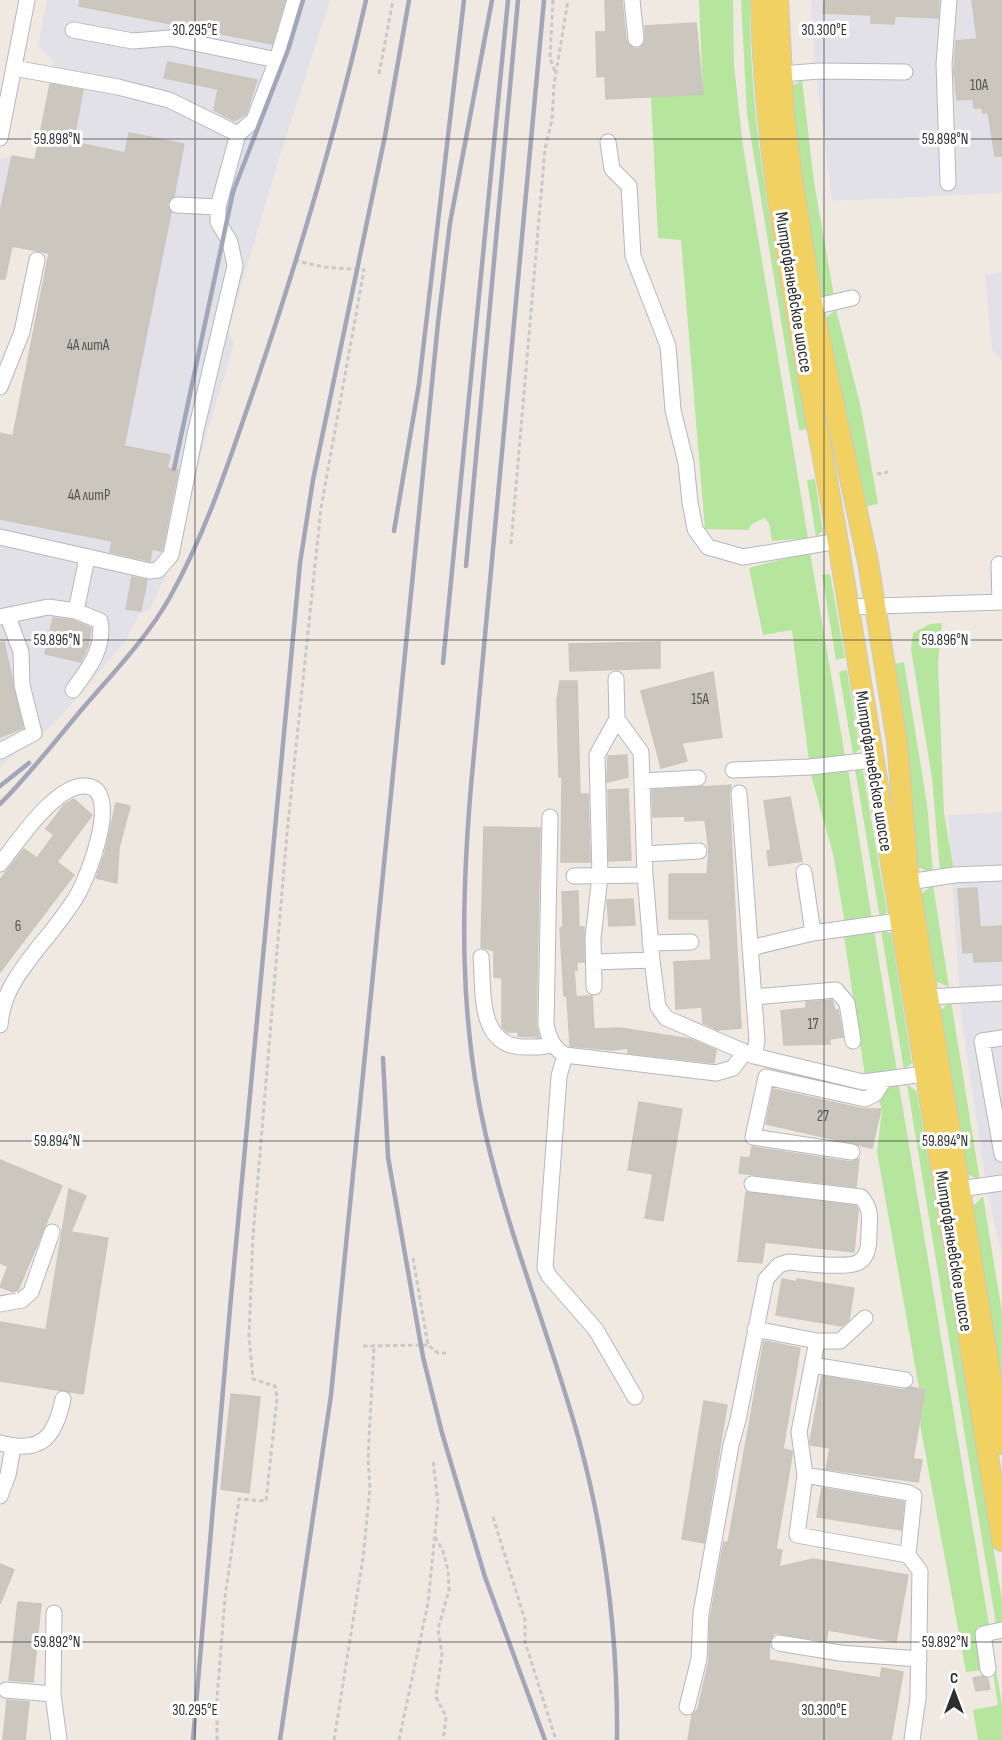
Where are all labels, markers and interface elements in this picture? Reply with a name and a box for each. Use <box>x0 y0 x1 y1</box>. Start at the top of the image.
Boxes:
text: 30.295°E <box>172 21 218 40</box>
text: 30.300°E <box>801 21 847 40</box>
house number: 10А <box>970 76 989 95</box>
text: 59.898°N <box>34 130 80 149</box>
text: 59.898°N <box>922 130 968 149</box>
street label: Митрофаньевское шоссе <box>770 210 817 374</box>
house number: 4А литА <box>67 336 110 355</box>
house number: 4А литР <box>68 486 110 505</box>
text: 59.896°N <box>34 631 80 650</box>
text: 59.896°N <box>922 631 968 650</box>
street label: Митрофаньевское шоссе <box>850 689 897 853</box>
house number: 15А <box>691 690 709 709</box>
house number: 6 <box>15 917 21 936</box>
house number: 17 <box>807 1015 819 1034</box>
house number: 27 <box>817 1107 829 1126</box>
text: 59.894°N <box>34 1132 80 1151</box>
text: 59.894°N <box>922 1132 968 1151</box>
street label: Митрофаньевское шоссе <box>930 1169 977 1333</box>
text: 59.892°N <box>34 1633 80 1652</box>
text: 59.892°N <box>922 1633 968 1652</box>
north arrow <box>924 1662 984 1722</box>
text: С <box>950 1669 958 1688</box>
text: 30.295°E <box>172 1701 218 1720</box>
text: 30.300°E <box>801 1701 847 1720</box>

